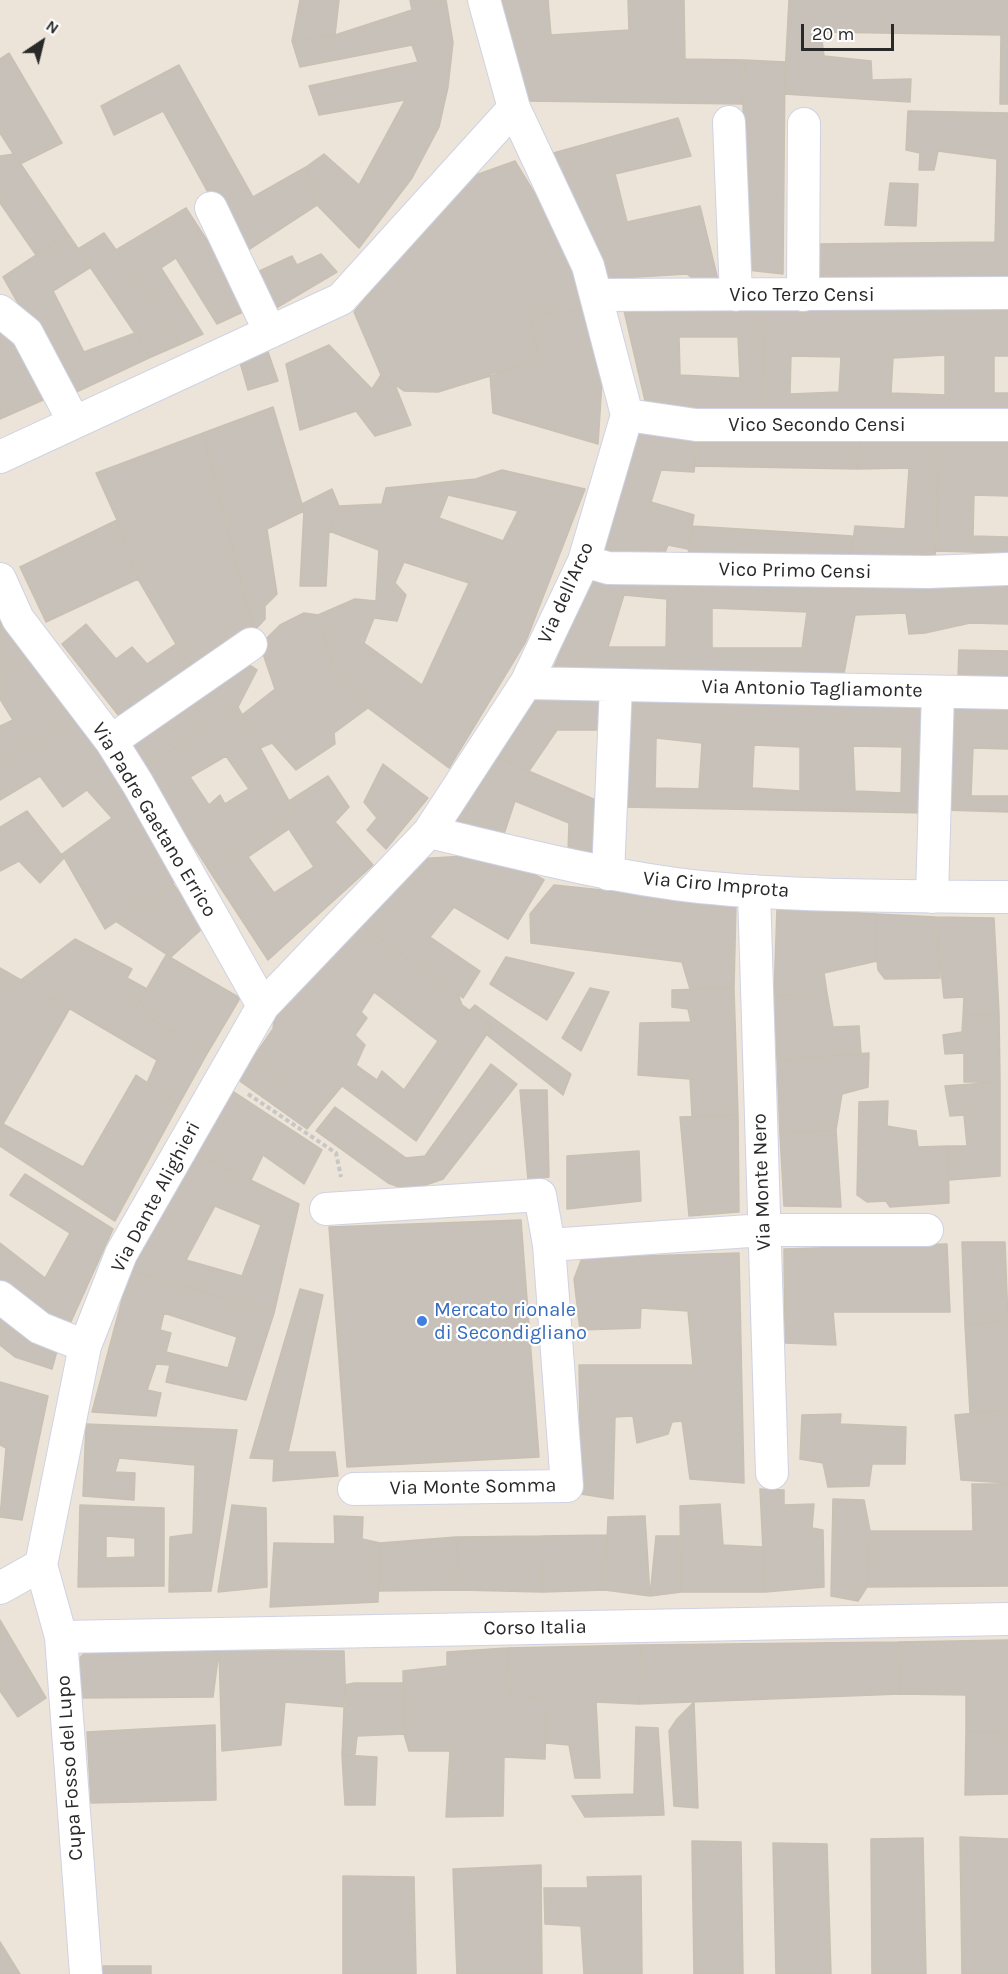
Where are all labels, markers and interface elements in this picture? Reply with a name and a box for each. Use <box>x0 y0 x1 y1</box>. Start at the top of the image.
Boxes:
north arrow <box>12 12 72 72</box>
scale bar <box>804 12 897 50</box>
text: N <box>42 16 63 38</box>
text: 20 m <box>812 23 854 45</box>
street label: Vico Terzo Censi <box>729 283 875 307</box>
street label: Vico Secondo Censi <box>728 413 906 437</box>
street label: Via dell'Arco <box>533 538 599 648</box>
street label: Vico Primo Censi <box>718 558 872 584</box>
street label: Via Antonio Tagliamonte <box>701 675 923 703</box>
street label: Via Padre Gaetano Errico <box>86 718 222 922</box>
street label: Via Ciro Improta <box>642 867 790 903</box>
street label: Via Monte Nero <box>748 1113 776 1251</box>
street label: Via Dante Alighieri <box>106 1117 206 1277</box>
place label: Mercato rionale di Secondigliano <box>434 1298 587 1345</box>
marker: Mercato rionale di Secondigliano <box>415 1314 429 1328</box>
street label: Via Monte Somma <box>389 1474 557 1500</box>
street label: Corso Italia <box>483 1615 587 1641</box>
street label: Cupa Fosso del Lupo <box>52 1674 88 1862</box>

